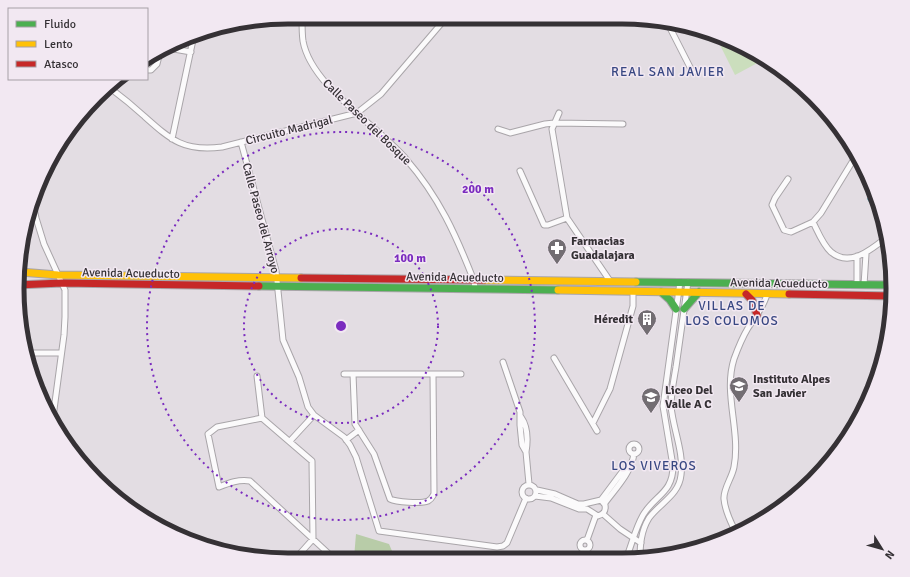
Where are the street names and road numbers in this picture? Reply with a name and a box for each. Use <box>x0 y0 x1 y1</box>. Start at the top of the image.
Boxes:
street label: Calle Paseo del Bosque <box>319 76 414 169</box>
street label: Circuito Madrigal <box>244 112 335 149</box>
street label: Calle Paseo del Arroyo <box>239 161 282 275</box>
street label: Avenida Acueducto <box>82 265 180 282</box>
street label: Avenida Acueducto <box>406 269 504 286</box>
street label: Avenida Acueducto <box>730 275 828 292</box>

